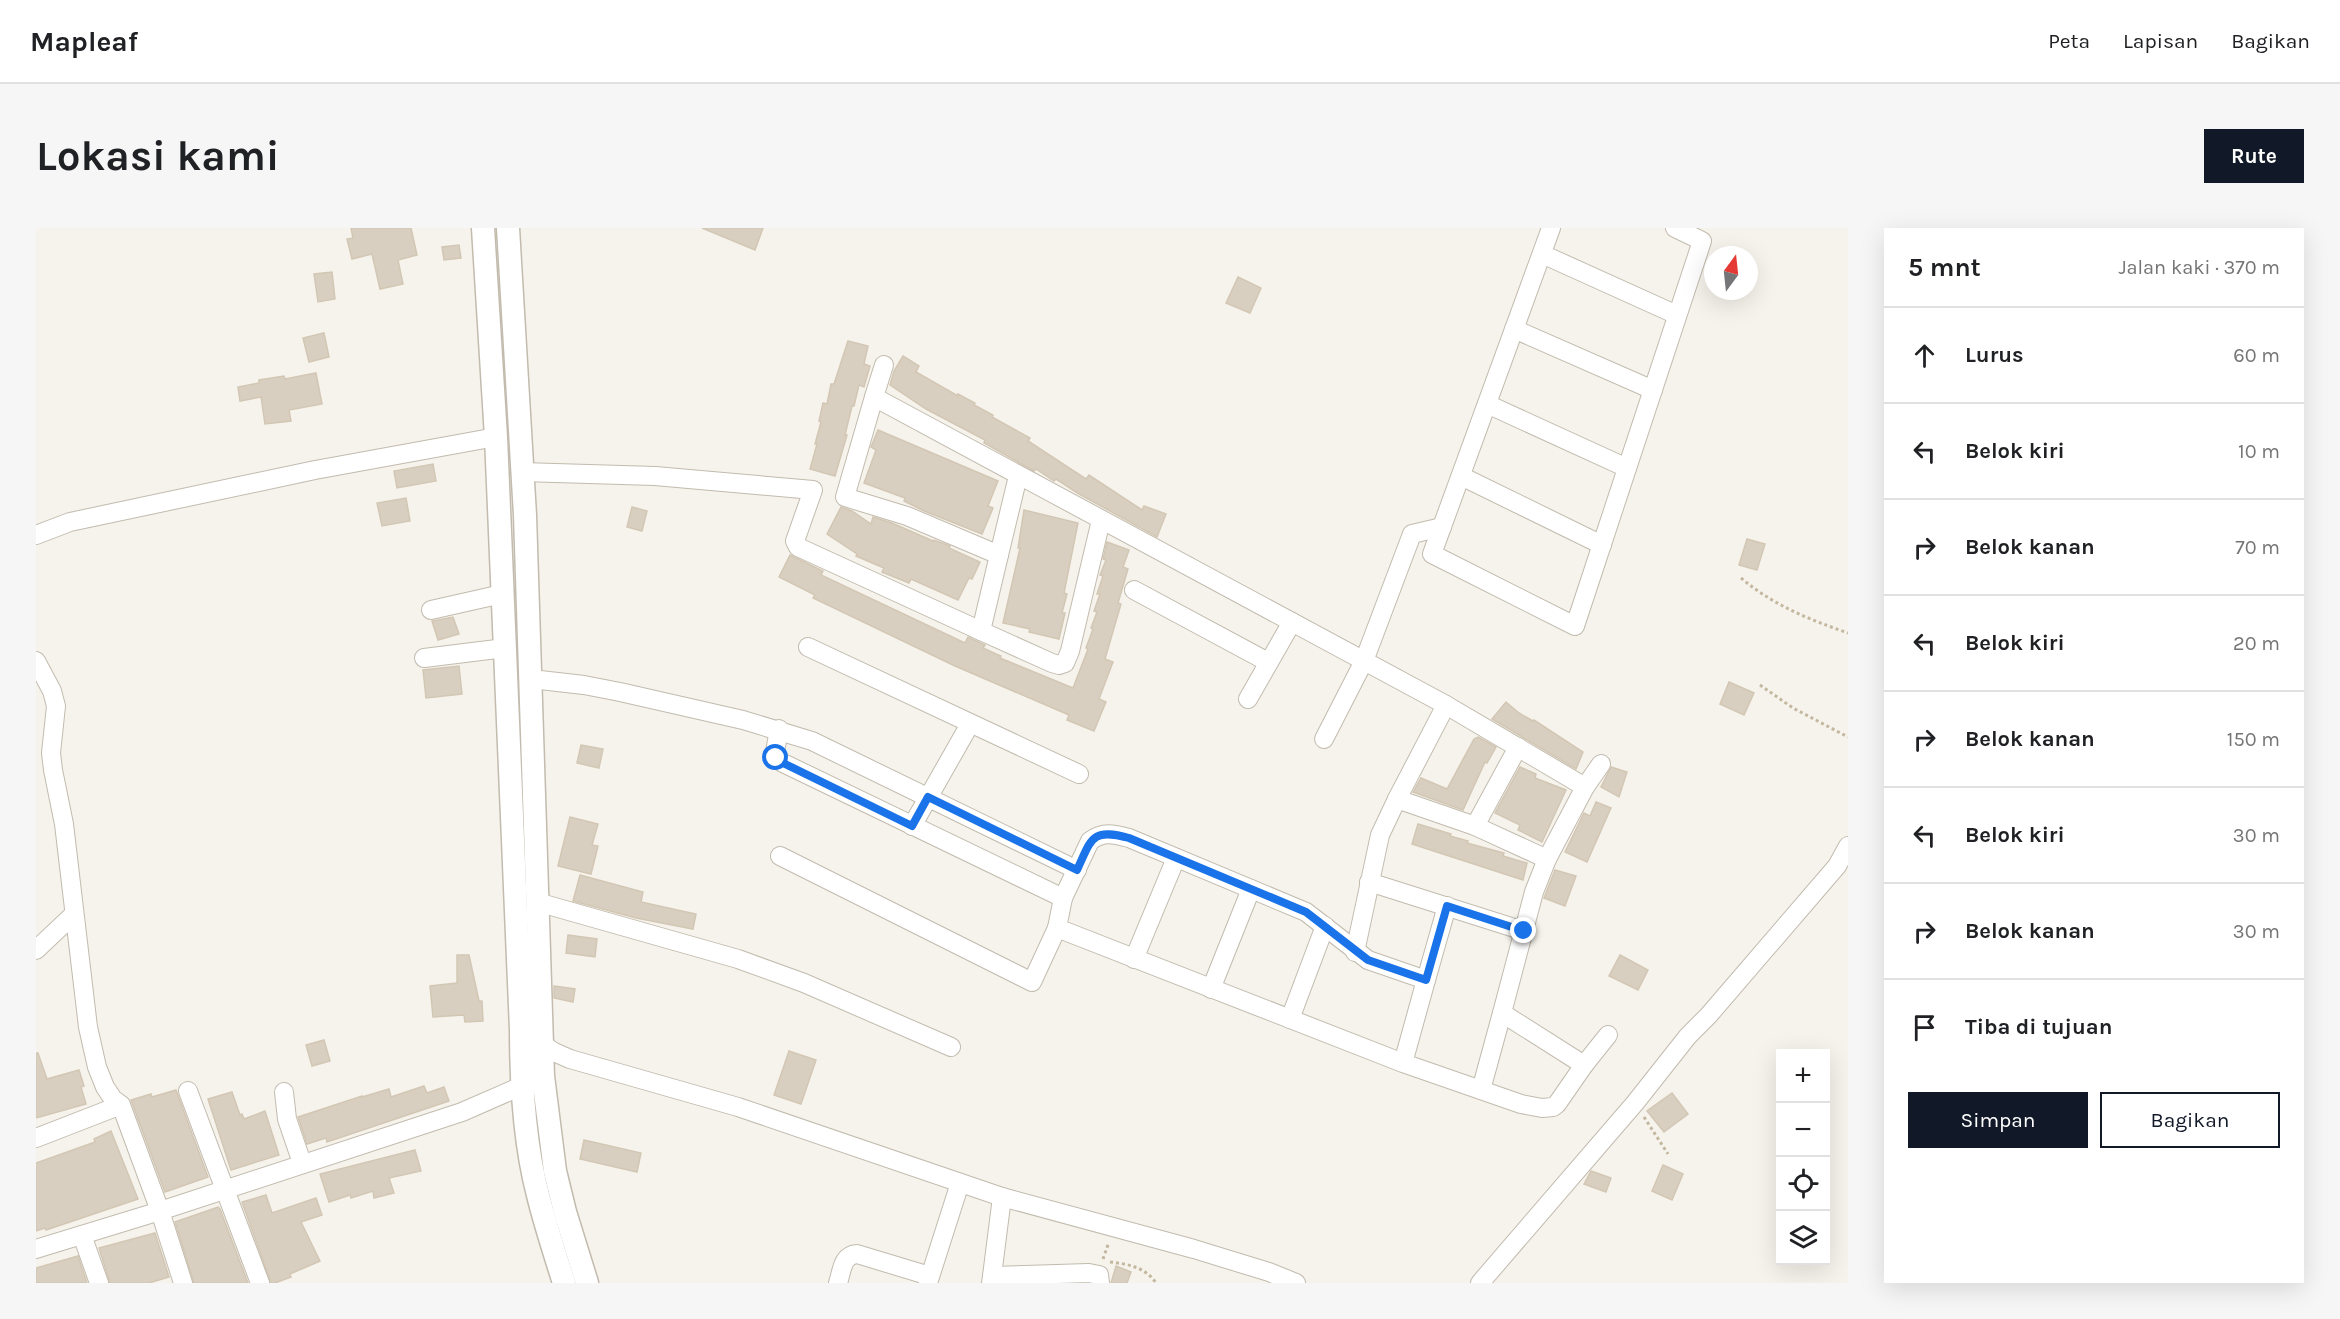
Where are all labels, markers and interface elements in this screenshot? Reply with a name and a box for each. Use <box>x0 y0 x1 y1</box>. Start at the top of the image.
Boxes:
text: Mapleaf <box>30 25 138 58</box>
text: Peta <box>2048 29 2090 53</box>
text: Lapisan <box>2123 29 2198 53</box>
text: Bagikan <box>2231 29 2310 53</box>
button: Rute <box>2204 129 2304 183</box>
text: Lokasi kami <box>36 131 280 181</box>
north arrow <box>1704 246 1758 300</box>
text: 5 mnt <box>1908 252 1981 283</box>
text: Jalan kaki · 370 m <box>2118 256 2280 279</box>
icon: ahead <box>1908 339 1941 372</box>
text: Lurus <box>1965 342 2024 368</box>
text: 60 m <box>2233 344 2280 367</box>
icon: left <box>1908 435 1941 468</box>
text: Belok kiri <box>1965 438 2065 464</box>
text: 10 m <box>2238 440 2280 463</box>
icon: right <box>1908 531 1941 564</box>
text: Belok kanan <box>1965 534 2095 560</box>
text: 70 m <box>2235 536 2280 559</box>
icon: left <box>1908 627 1941 660</box>
text: Belok kiri <box>1965 630 2065 656</box>
text: 20 m <box>2233 632 2280 655</box>
icon: right <box>1908 723 1941 756</box>
text: Belok kanan <box>1965 726 2095 752</box>
text: 150 m <box>2227 728 2280 751</box>
route start <box>762 744 788 770</box>
icon: left <box>1908 819 1941 852</box>
text: Belok kiri <box>1965 822 2065 848</box>
text: 30 m <box>2233 824 2280 847</box>
icon: right <box>1908 915 1941 948</box>
route end <box>1510 917 1536 943</box>
text: Belok kanan <box>1965 918 2095 944</box>
text: 30 m <box>2233 920 2280 943</box>
icon: arrive <box>1908 1011 1941 1044</box>
text: Tiba di tujuan <box>1965 1014 2112 1040</box>
map controls <box>1776 1049 1830 1265</box>
button: + <box>1776 1049 1830 1103</box>
button: Simpan <box>1908 1092 2088 1148</box>
button: Bagikan <box>2100 1092 2280 1148</box>
button: − <box>1776 1103 1830 1157</box>
button: locate <box>1776 1157 1830 1211</box>
button: layers <box>1776 1211 1830 1265</box>

